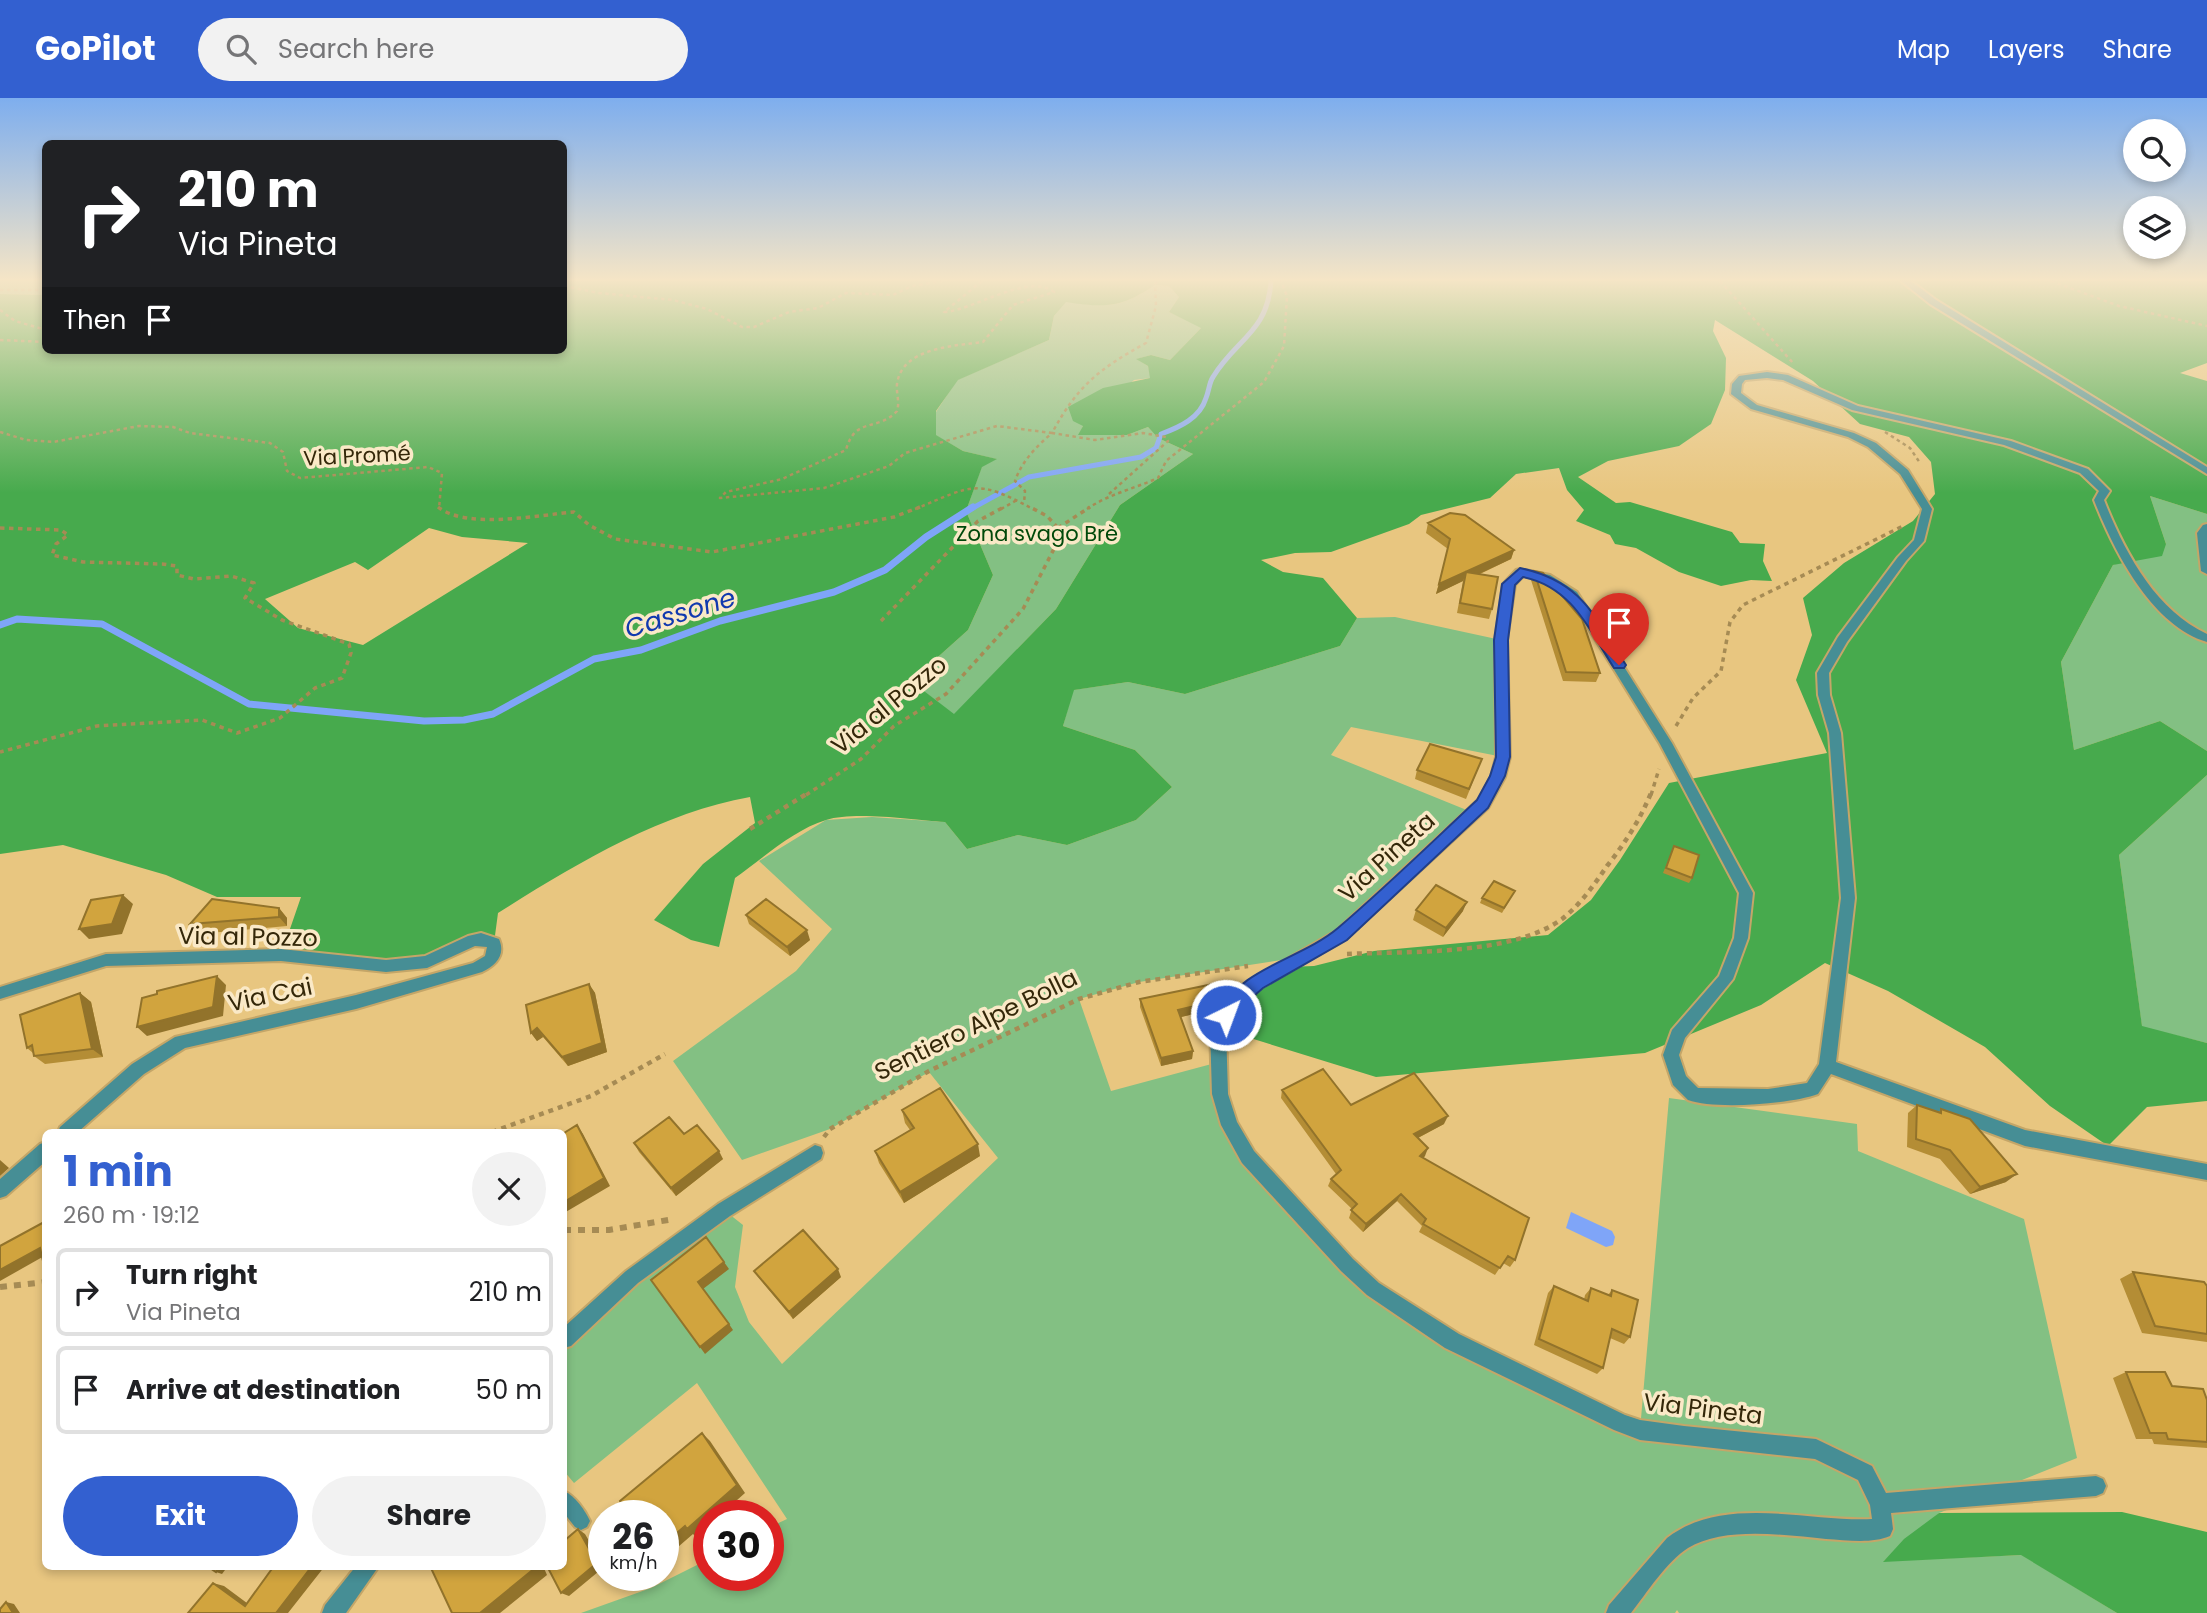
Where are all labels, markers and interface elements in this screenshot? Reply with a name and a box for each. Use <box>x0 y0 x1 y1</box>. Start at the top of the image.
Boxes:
search box <box>198 18 688 81</box>
text: GoPilot <box>35 25 156 72</box>
icon: search <box>222 30 260 68</box>
text: Search here <box>278 31 434 67</box>
text: Map <box>1897 33 1950 66</box>
text: Layers <box>1988 33 2064 66</box>
text: Share <box>2102 33 2172 66</box>
map controls <box>2123 119 2186 259</box>
button: search <box>2123 119 2186 182</box>
text: 210 m <box>178 156 319 224</box>
icon: right <box>63 168 154 259</box>
button: layers <box>2123 196 2186 259</box>
text: Via Pineta <box>178 221 338 266</box>
icon: arrive <box>140 301 178 339</box>
text: Then <box>63 302 126 338</box>
street label: Via Promé <box>303 438 411 473</box>
park label: Zona svago Brè <box>956 519 1118 548</box>
water label: Cassone <box>620 579 740 647</box>
pin <box>1589 593 1649 665</box>
icon: arrive <box>1600 604 1638 642</box>
street label: Via al Pozzo <box>824 648 953 761</box>
street label: Via Pineta <box>1331 804 1442 909</box>
street label: Via al Pozzo <box>178 919 318 954</box>
street label: Sentiero Alpe Bolla <box>869 961 1083 1088</box>
street label: Via Cai <box>225 969 315 1020</box>
position arrow <box>1189 978 1263 1052</box>
text: 1 min <box>63 1142 173 1201</box>
button: close <box>472 1152 546 1226</box>
text: 260 m · 19:12 <box>63 1199 200 1231</box>
text: Turn right <box>126 1257 258 1293</box>
icon: right <box>67 1273 105 1311</box>
text: 210 m <box>469 1274 542 1310</box>
text: Via Pineta <box>126 1296 241 1328</box>
icon: arrive <box>67 1371 105 1409</box>
text: Arrive at destination <box>126 1372 401 1408</box>
text: 50 m <box>476 1372 542 1408</box>
street label: Via Pineta <box>1642 1385 1765 1432</box>
button: Exit <box>63 1476 298 1556</box>
button: Share <box>312 1476 546 1556</box>
speed limit sign: 30 <box>693 1500 784 1591</box>
text: 26 <box>612 1512 655 1561</box>
text: km/h <box>610 1550 657 1575</box>

